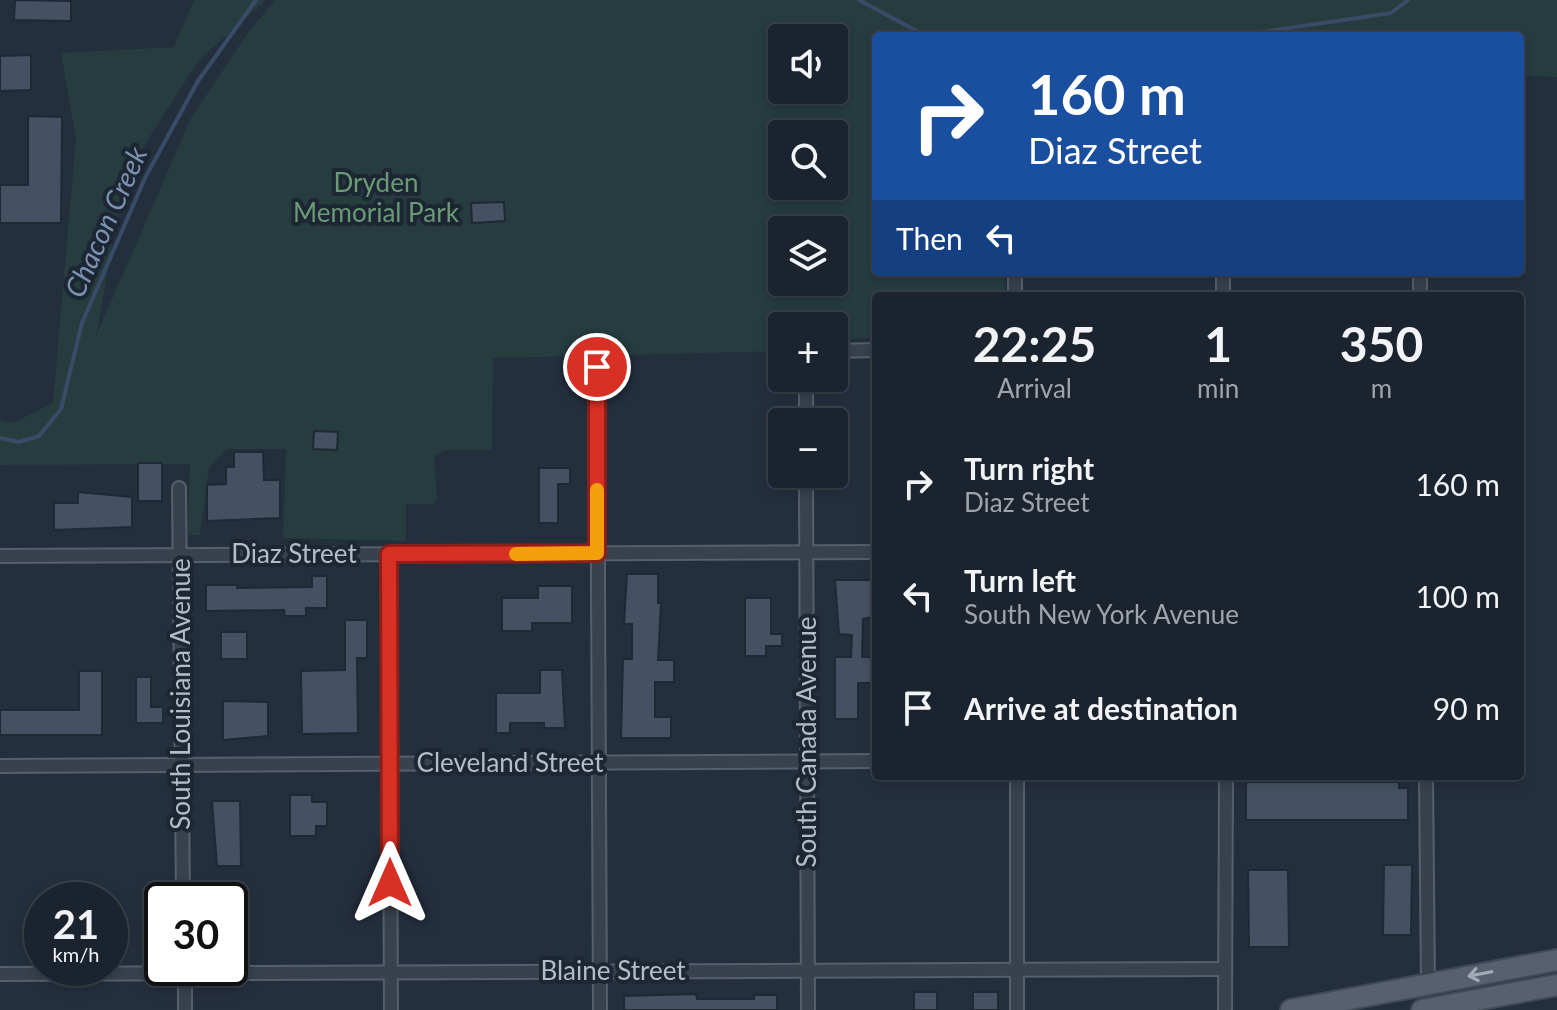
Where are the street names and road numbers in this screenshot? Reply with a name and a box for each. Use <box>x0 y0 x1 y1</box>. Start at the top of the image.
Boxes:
street label: Diaz Street <box>231 537 357 569</box>
street label: South Louisiana Avenue <box>164 558 196 830</box>
street label: South Canada Avenue <box>790 617 822 867</box>
street label: Cleveland Street <box>417 746 604 778</box>
street label: Blaine Street <box>540 954 686 986</box>

